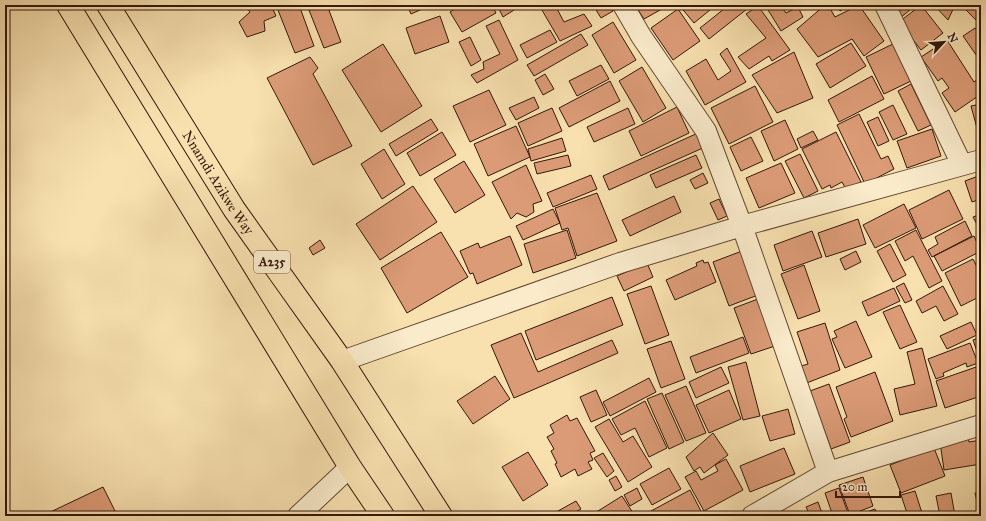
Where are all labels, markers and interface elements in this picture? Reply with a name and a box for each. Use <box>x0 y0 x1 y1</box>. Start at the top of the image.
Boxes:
north arrow <box>924 22 964 62</box>
text: N <box>945 31 961 45</box>
street label: Nnamdi Azikwe Way <box>179 127 258 238</box>
road number: A235 <box>254 251 290 273</box>
scale bar <box>836 473 900 499</box>
text: 20 m <box>842 480 868 494</box>

